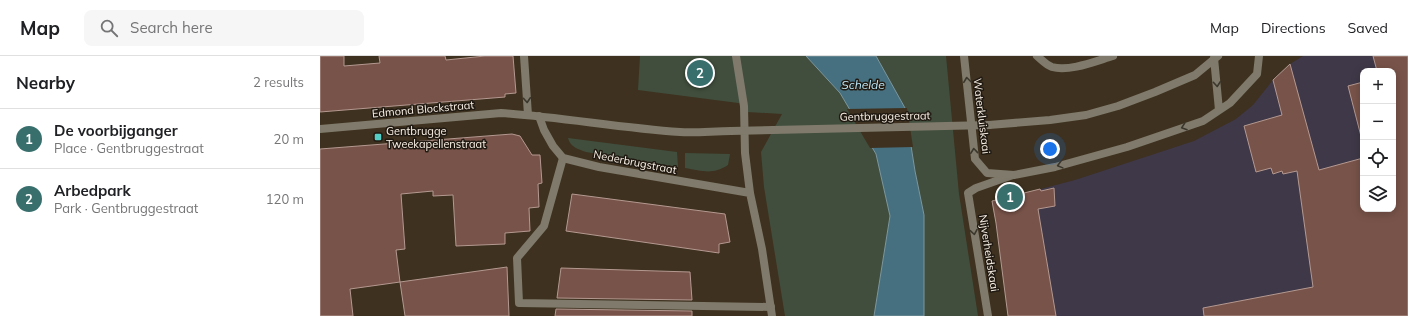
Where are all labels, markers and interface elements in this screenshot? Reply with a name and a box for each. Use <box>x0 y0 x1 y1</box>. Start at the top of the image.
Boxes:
search box <box>84 10 364 46</box>
text: Map <box>20 16 60 40</box>
icon: search <box>98 17 120 39</box>
text: Search here <box>130 18 213 37</box>
text: Map <box>1210 19 1239 37</box>
text: Directions <box>1261 19 1326 37</box>
text: Saved <box>1348 19 1388 37</box>
pin: 2 <box>687 58 713 88</box>
map controls <box>1360 68 1396 212</box>
button: + <box>1360 68 1396 104</box>
text: Nearby <box>16 72 75 93</box>
text: 2 results <box>253 74 304 90</box>
water label: Schelde <box>841 77 885 92</box>
one-way arrow <box>963 77 972 83</box>
street label: Waterkluiskaai <box>970 77 994 155</box>
one-way arrow <box>1212 81 1221 87</box>
one-way arrow <box>523 97 532 103</box>
street label: Edmond Blockstraat <box>371 98 475 120</box>
button: − <box>1360 104 1396 140</box>
street label: Gentbruggestraat <box>840 108 931 124</box>
text: De voorbijganger <box>54 121 178 140</box>
one-way arrow <box>1181 122 1188 131</box>
place label: Gentbrugge Tweekapellenstraat <box>386 124 486 151</box>
text: 1 <box>25 131 33 147</box>
text: 20 m <box>274 131 304 147</box>
marker: Gentbrugge Tweekapellenstraat <box>373 132 383 142</box>
your location <box>1040 139 1060 159</box>
text: Place · Gentbruggestraat <box>54 140 204 156</box>
button: locate <box>1360 140 1396 176</box>
street label: Nederbrugstraat <box>592 147 678 177</box>
one-way arrow <box>970 148 979 154</box>
one-way arrow <box>1057 161 1064 169</box>
button: layers <box>1360 176 1396 212</box>
text: Arbedpark <box>54 181 131 200</box>
pin: 1 <box>997 182 1023 212</box>
text: 2 <box>25 191 33 207</box>
text: 120 m <box>266 191 304 207</box>
text: Park · Gentbruggestraat <box>54 200 198 216</box>
street label: Nijverheidskaai <box>976 214 1002 292</box>
one-way arrow <box>969 229 978 235</box>

